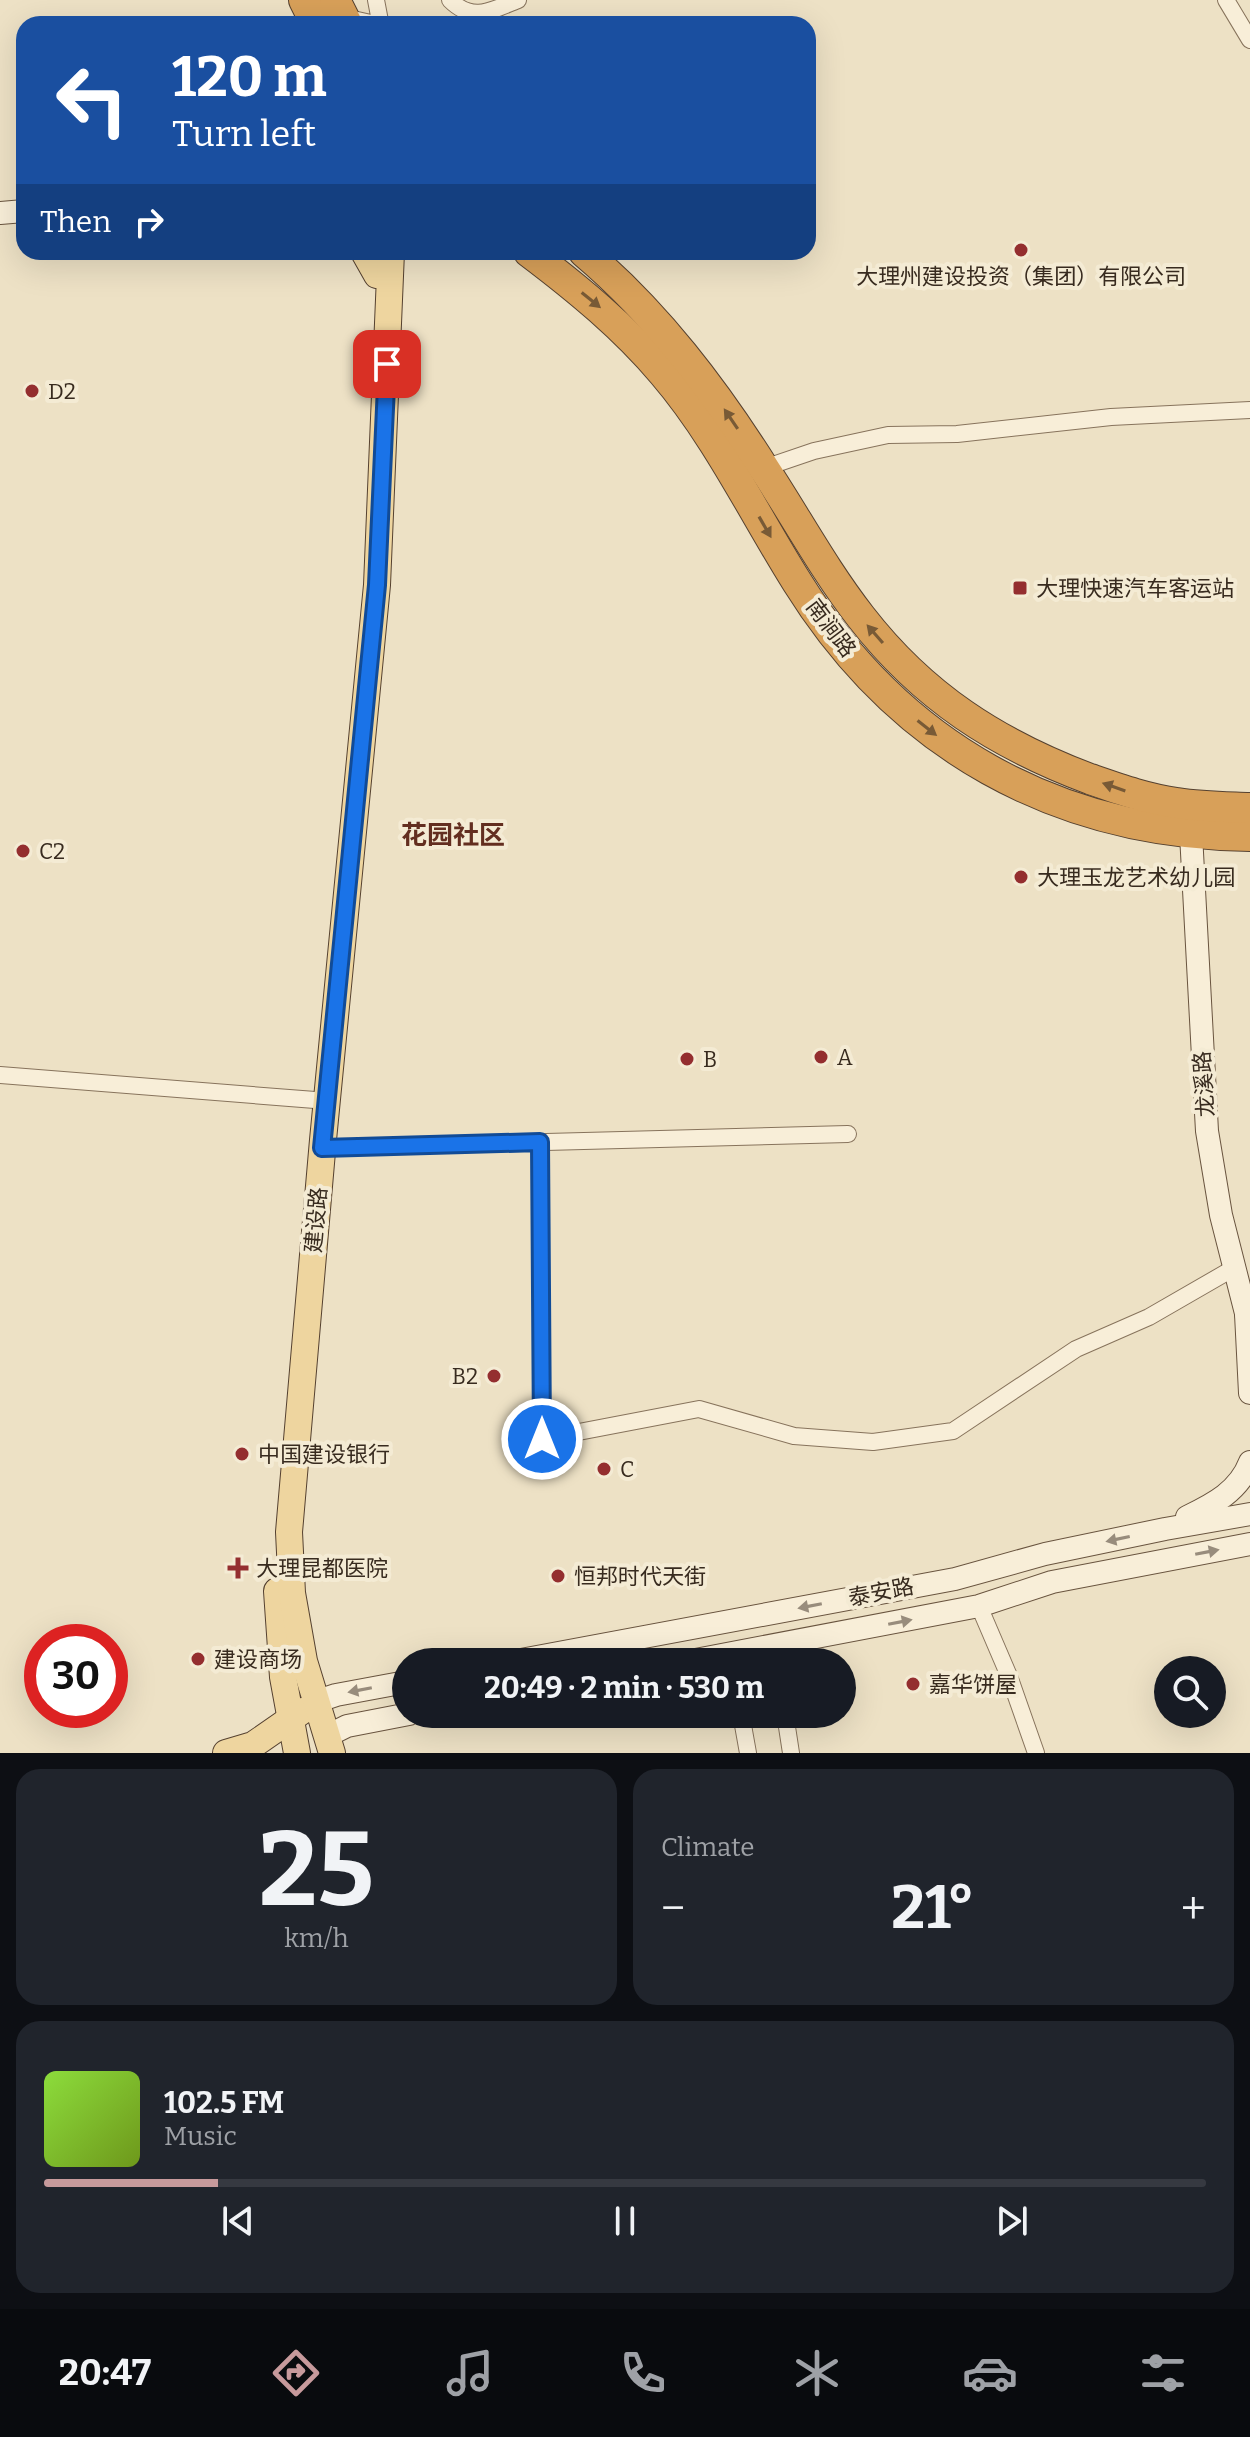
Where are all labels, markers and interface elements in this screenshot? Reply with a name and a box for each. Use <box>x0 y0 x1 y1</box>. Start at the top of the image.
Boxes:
text: 120 m <box>172 44 327 111</box>
icon: left <box>40 48 144 152</box>
text: Turn left <box>172 112 316 156</box>
icon: right <box>127 200 171 244</box>
text: Then <box>40 204 111 240</box>
marker: 大理州建设投资（集团）有限公司 <box>1012 241 1030 259</box>
place label: 大理州建设投资（集团）有限公司 <box>856 263 1186 290</box>
one-way arrow <box>580 291 600 308</box>
pin <box>353 330 421 398</box>
icon: arrive <box>365 342 409 386</box>
place label: D2 <box>48 378 76 405</box>
marker: D2 <box>23 382 41 400</box>
one-way arrow <box>724 408 739 429</box>
one-way arrow <box>758 516 772 538</box>
place label: 大理快速汽车客运站 <box>1036 575 1234 602</box>
marker: 大理快速汽车客运站 <box>1011 579 1029 597</box>
street label: 南涧路 <box>800 594 862 662</box>
one-way arrow <box>867 625 884 645</box>
one-way arrow <box>917 719 937 735</box>
one-way arrow <box>1102 780 1126 793</box>
district label: 花园社区 <box>401 820 505 851</box>
place label: C2 <box>39 838 65 865</box>
marker: C2 <box>14 842 32 860</box>
place label: 大理玉龙艺术幼儿园 <box>1037 864 1235 891</box>
marker: 大理玉龙艺术幼儿园 <box>1012 868 1030 886</box>
place label: A <box>837 1044 853 1071</box>
place label: B <box>703 1046 717 1073</box>
marker: A <box>812 1048 830 1066</box>
marker: B <box>678 1050 696 1068</box>
street label: 龙溪路 <box>1188 1050 1220 1118</box>
street label: 建设路 <box>300 1186 332 1254</box>
place label: B2 <box>452 1363 478 1390</box>
marker: B2 <box>485 1367 503 1385</box>
position arrow <box>500 1397 584 1481</box>
place label: 中国建设银行 <box>258 1441 390 1468</box>
marker: 中国建设银行 <box>233 1445 251 1463</box>
place label: C <box>620 1456 634 1483</box>
marker: C <box>595 1460 613 1478</box>
one-way arrow <box>1106 1533 1131 1546</box>
one-way arrow <box>1195 1545 1220 1558</box>
place label: 大理昆都医院 <box>256 1555 388 1582</box>
marker: 大理昆都医院 <box>227 1557 249 1579</box>
place label: 恒邦时代天街 <box>574 1563 706 1590</box>
marker: 恒邦时代天街 <box>549 1567 567 1585</box>
street label: 泰安路 <box>846 1572 916 1612</box>
one-way arrow <box>797 1600 822 1612</box>
one-way arrow <box>887 1615 912 1627</box>
speed limit sign: 30 <box>24 1624 128 1728</box>
place label: 建设商场 <box>214 1646 302 1673</box>
marker: 建设商场 <box>189 1650 207 1668</box>
map controls <box>1154 1656 1226 1728</box>
button: search <box>1154 1656 1226 1728</box>
text: 20:49 · 2 min · 530 m <box>484 1670 764 1706</box>
place label: 嘉华饼屋 <box>929 1671 1017 1698</box>
marker: 嘉华饼屋 <box>904 1675 922 1693</box>
one-way arrow <box>348 1685 373 1697</box>
text: 25 <box>259 1808 374 1933</box>
text: Climate <box>661 1832 755 1863</box>
text: 21° <box>891 1872 975 1944</box>
text: − <box>661 1882 685 1935</box>
text: + <box>1181 1882 1206 1935</box>
text: km/h <box>284 1923 349 1954</box>
text: 102.5 FM <box>164 2085 284 2121</box>
text: Music <box>164 2121 237 2152</box>
icon: previous <box>216 2199 260 2243</box>
icon: pause <box>603 2199 647 2243</box>
icon: next <box>990 2199 1034 2243</box>
icon: directions <box>268 2345 324 2401</box>
icon: music <box>442 2345 498 2401</box>
icon: phone <box>615 2345 671 2401</box>
icon: climate <box>789 2345 845 2401</box>
icon: car <box>962 2345 1018 2401</box>
icon: filters <box>1135 2345 1191 2401</box>
text: 20:47 <box>59 2351 151 2395</box>

